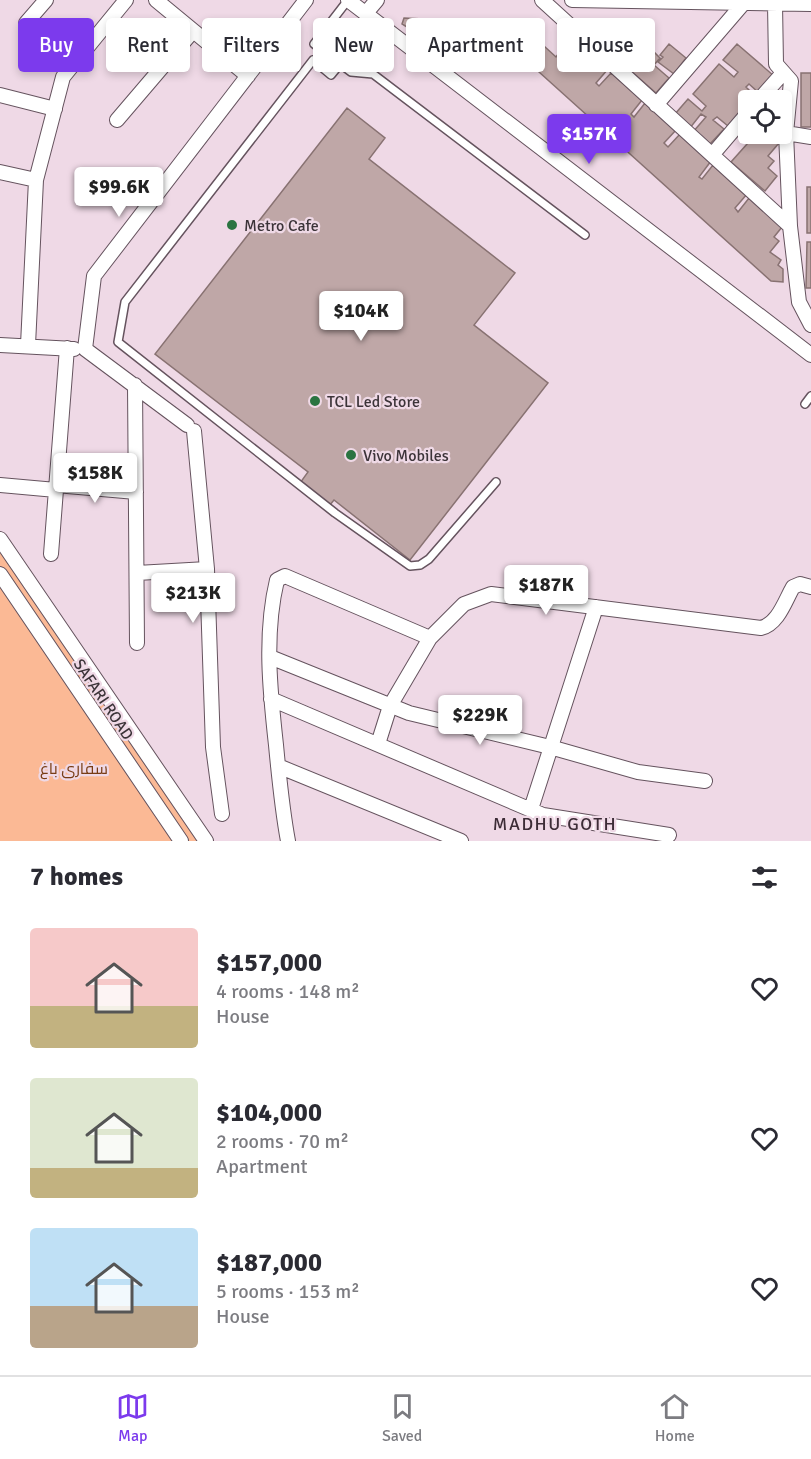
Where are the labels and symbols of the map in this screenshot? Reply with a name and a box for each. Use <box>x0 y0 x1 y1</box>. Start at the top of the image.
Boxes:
pin: $157K <box>547 114 631 165</box>
pin: $99.6K <box>70 167 168 218</box>
place label: Metro Cafe <box>244 216 319 236</box>
marker: Metro Cafe <box>225 218 239 232</box>
pin: $104K <box>319 291 403 342</box>
place label: TCL Led Store <box>327 392 420 412</box>
marker: TCL Led Store <box>308 394 322 408</box>
place label: Vivo Mobiles <box>363 446 449 466</box>
marker: Vivo Mobiles <box>344 448 358 462</box>
pin: $158K <box>53 453 137 504</box>
pin: $187K <box>504 565 588 616</box>
pin: $213K <box>151 573 235 624</box>
street label: SAFARI ROAD <box>69 655 138 744</box>
pin: $229K <box>438 695 522 746</box>
park label: سفاری باغ <box>40 759 108 780</box>
district label: MADHU GOTH <box>493 813 617 835</box>

